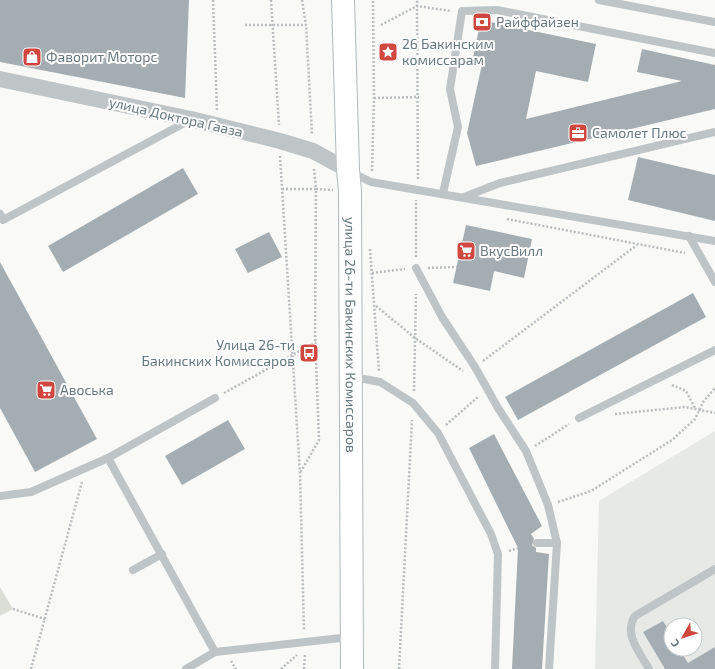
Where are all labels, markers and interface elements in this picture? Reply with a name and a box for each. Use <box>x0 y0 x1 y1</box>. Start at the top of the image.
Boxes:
bank icon: Райффайзен <box>471 11 493 33</box>
place label: Райффайзен <box>496 13 579 30</box>
place label: 26 Бакинским комиссарам <box>402 35 494 68</box>
place icon: 26 Бакинским комиссарам <box>377 41 399 63</box>
shop icon: Фаворит Моторс <box>21 46 43 68</box>
place label: Фаворит Моторс <box>46 48 157 65</box>
street label: улица Доктора Гааза <box>107 93 245 140</box>
office icon: Самолет Плюс <box>567 122 589 144</box>
place label: Самолет Плюс <box>592 124 687 141</box>
street label: улица 26-ти Бакинских Комиссаров <box>342 217 360 453</box>
supermarket icon: ВкусВилл <box>455 240 477 262</box>
place label: ВкусВилл <box>480 242 543 259</box>
place label: Улица 26-ти Бакинских Комиссаров <box>142 336 295 369</box>
bus stop icon: Улица 26-ти Бакинских Комиссаров <box>298 342 320 364</box>
supermarket icon: Авоська <box>35 379 57 401</box>
place label: Авоська <box>60 381 114 398</box>
north arrow <box>663 617 703 657</box>
text: С <box>667 637 682 650</box>

